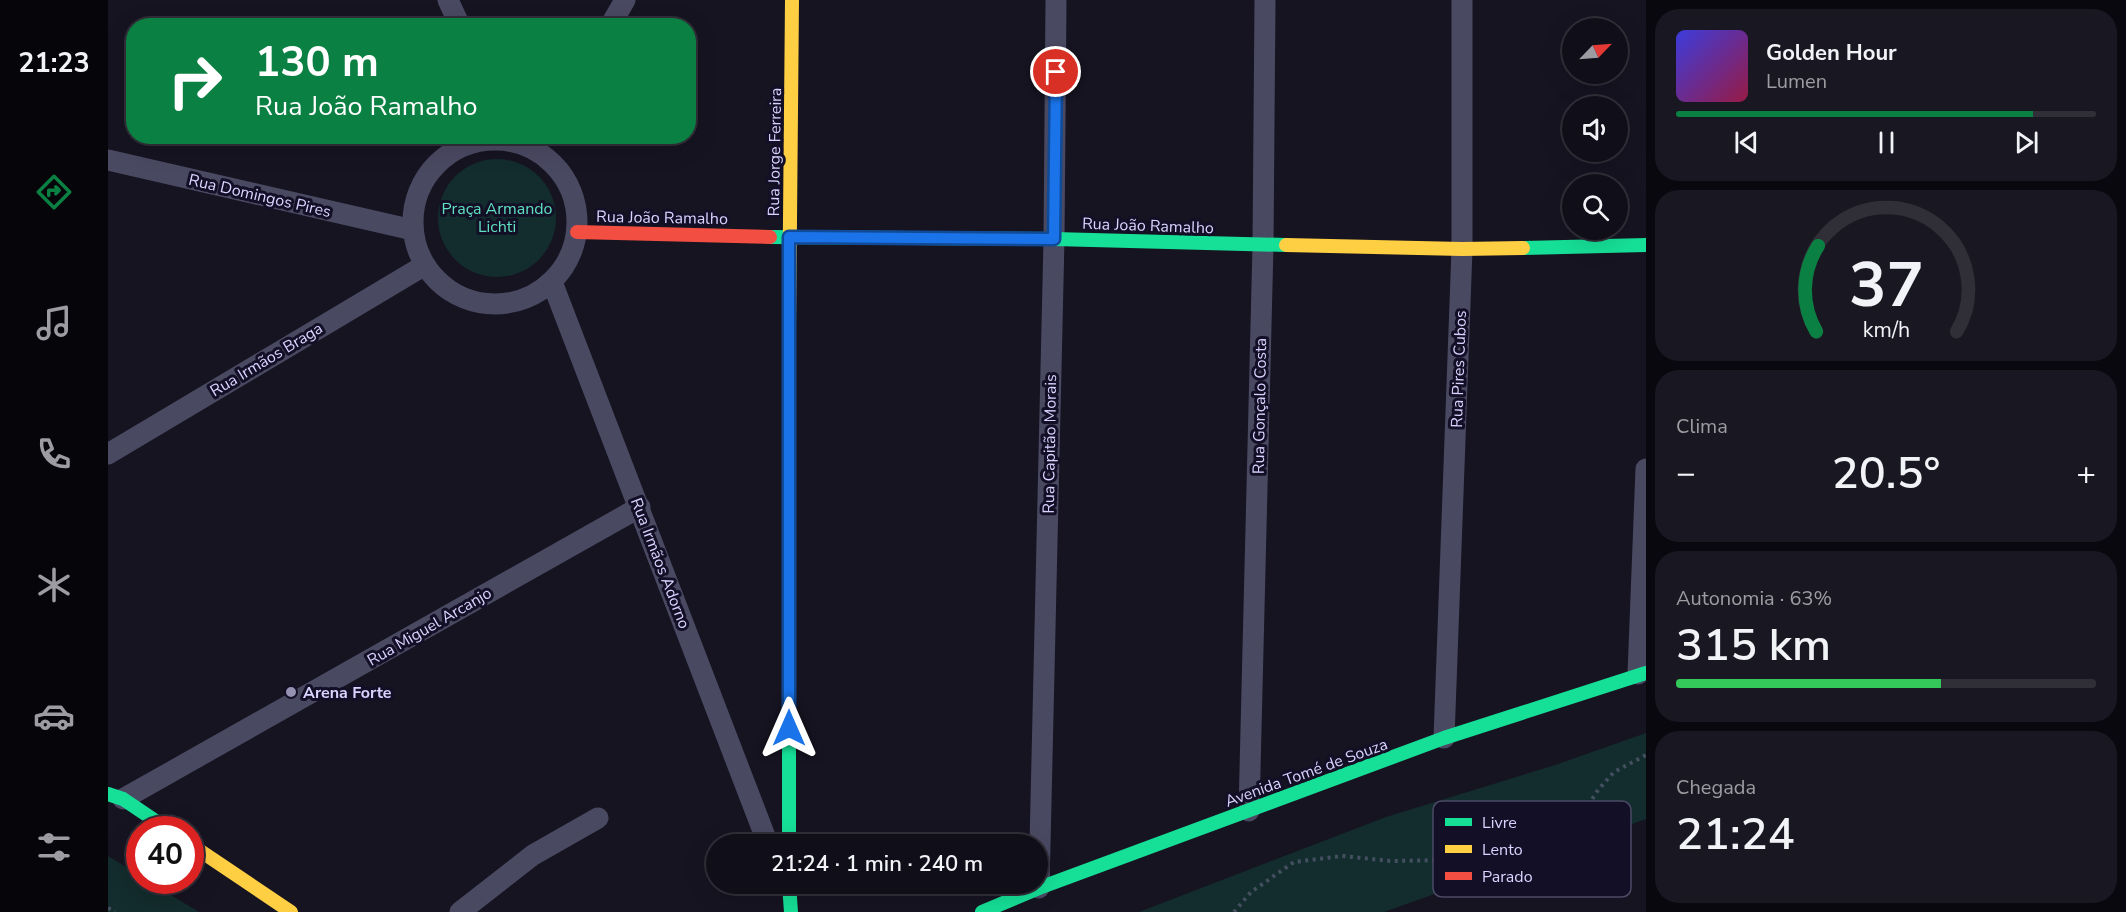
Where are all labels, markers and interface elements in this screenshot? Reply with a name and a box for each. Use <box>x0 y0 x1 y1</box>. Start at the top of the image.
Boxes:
north arrow <box>1562 18 1628 84</box>
map controls <box>1562 18 1628 240</box>
text: 130 m <box>255 34 379 91</box>
text: Golden Hour <box>1766 38 1897 68</box>
icon: right <box>156 42 234 120</box>
text: 21:23 <box>18 45 90 82</box>
pin <box>1030 46 1081 97</box>
icon: arrive <box>1039 55 1072 88</box>
text: Lumen <box>1766 68 1827 95</box>
street label: Rua Jorge Ferreira <box>763 87 787 217</box>
text: Rua João Ramalho <box>255 88 478 125</box>
button: sound <box>1562 96 1628 162</box>
icon: previous <box>1730 126 1763 159</box>
icon: pause <box>1870 126 1903 159</box>
icon: next <box>2010 126 2043 159</box>
street label: Rua Domingos Pires <box>187 169 333 223</box>
icon: directions <box>33 171 75 213</box>
button: search <box>1562 174 1628 240</box>
park label: Praça Armando Lichti <box>442 198 553 238</box>
street label: Rua João Ramalho <box>596 206 728 230</box>
street label: Rua João Ramalho <box>1082 213 1214 239</box>
text: 37 <box>1849 244 1923 329</box>
icon: music <box>33 302 75 344</box>
street label: Rua Pires Cubos <box>1446 310 1472 428</box>
text: km/h <box>1862 316 1910 346</box>
street label: Rua Irmãos Braga <box>206 318 327 402</box>
street label: Rua Gonçalo Costa <box>1248 338 1272 474</box>
street label: Rua Capitão Morais <box>1038 374 1062 514</box>
text: Clima <box>1676 413 1728 440</box>
icon: phone <box>33 433 75 475</box>
text: 20.5° <box>1832 443 1940 504</box>
text: − <box>1676 451 1696 496</box>
text: + <box>2076 451 2096 496</box>
street label: Rua Irmãos Adorno <box>625 495 695 632</box>
icon: climate <box>33 564 75 606</box>
street label: Rua Miguel Arcanjo <box>363 582 496 671</box>
text: Autonomia · 63% <box>1676 585 1832 612</box>
text: 315 km <box>1676 615 1831 676</box>
place label: Arena Forte <box>303 682 392 704</box>
marker: Arena Forte <box>284 685 298 699</box>
icon: car <box>33 695 75 737</box>
position arrow <box>757 696 821 760</box>
street label: Avenida Tomé de Souza <box>1222 733 1391 813</box>
text: Chegada <box>1676 774 1756 801</box>
legend <box>1433 801 1631 897</box>
text: 21:24 <box>1676 804 1795 865</box>
text: Livre <box>1482 812 1517 834</box>
speed limit sign: 40 <box>126 816 204 894</box>
icon: filters <box>33 826 75 868</box>
text: Lento <box>1482 839 1523 861</box>
text: 21:24 · 1 min · 240 m <box>771 849 983 879</box>
text: Parado <box>1482 866 1533 888</box>

